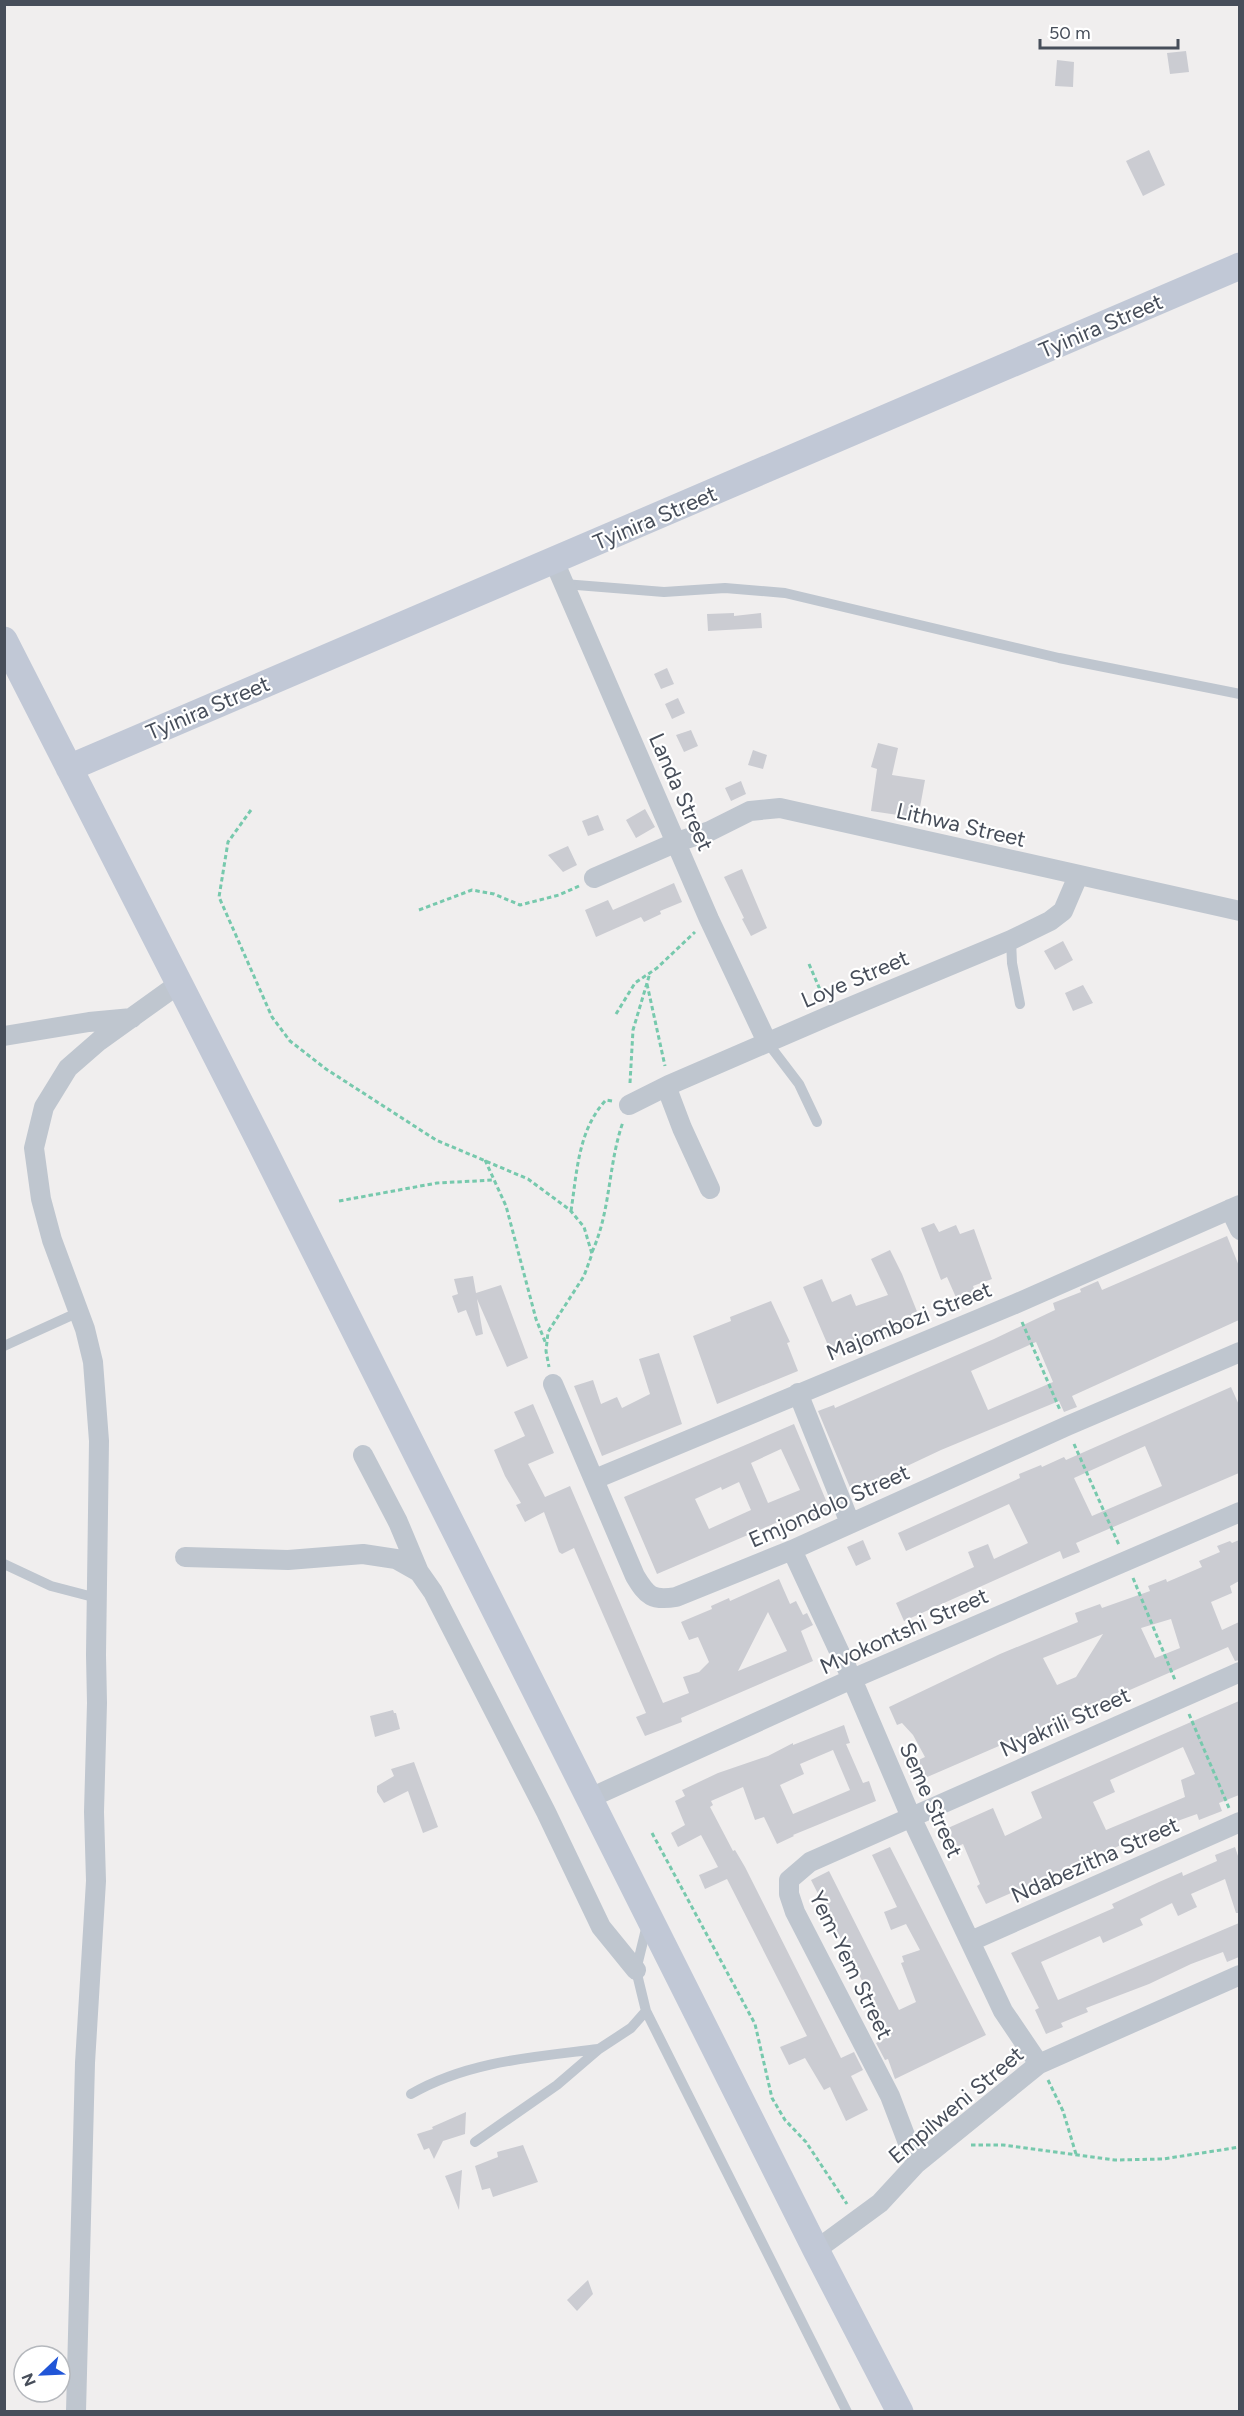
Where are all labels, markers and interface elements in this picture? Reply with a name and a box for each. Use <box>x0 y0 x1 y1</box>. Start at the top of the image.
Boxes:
scale bar <box>1040 12 1178 50</box>
text: 50 m <box>1049 22 1091 44</box>
street label: Tyinira Street <box>1035 288 1167 364</box>
street label: Tyinira Street <box>589 480 721 556</box>
street label: Tyinira Street <box>142 670 274 746</box>
street label: Landa Street <box>643 729 719 855</box>
street label: Lithwa Street <box>894 797 1028 853</box>
street label: Loye Street <box>797 944 913 1014</box>
street label: Majombozi Street <box>822 1276 996 1366</box>
street label: Emjondolo Street <box>744 1458 914 1554</box>
street label: Mvokontshi Street <box>816 1582 992 1680</box>
street label: Nyakrili Street <box>996 1681 1134 1763</box>
street label: Seme Street <box>894 1738 968 1862</box>
street label: Ndabezitha Street <box>1007 1811 1183 1909</box>
street label: Yem-Yem Street <box>803 1886 899 2044</box>
street label: Empilweni Street <box>883 2041 1029 2169</box>
north arrow <box>12 2344 72 2404</box>
text: N <box>17 2370 40 2389</box>

